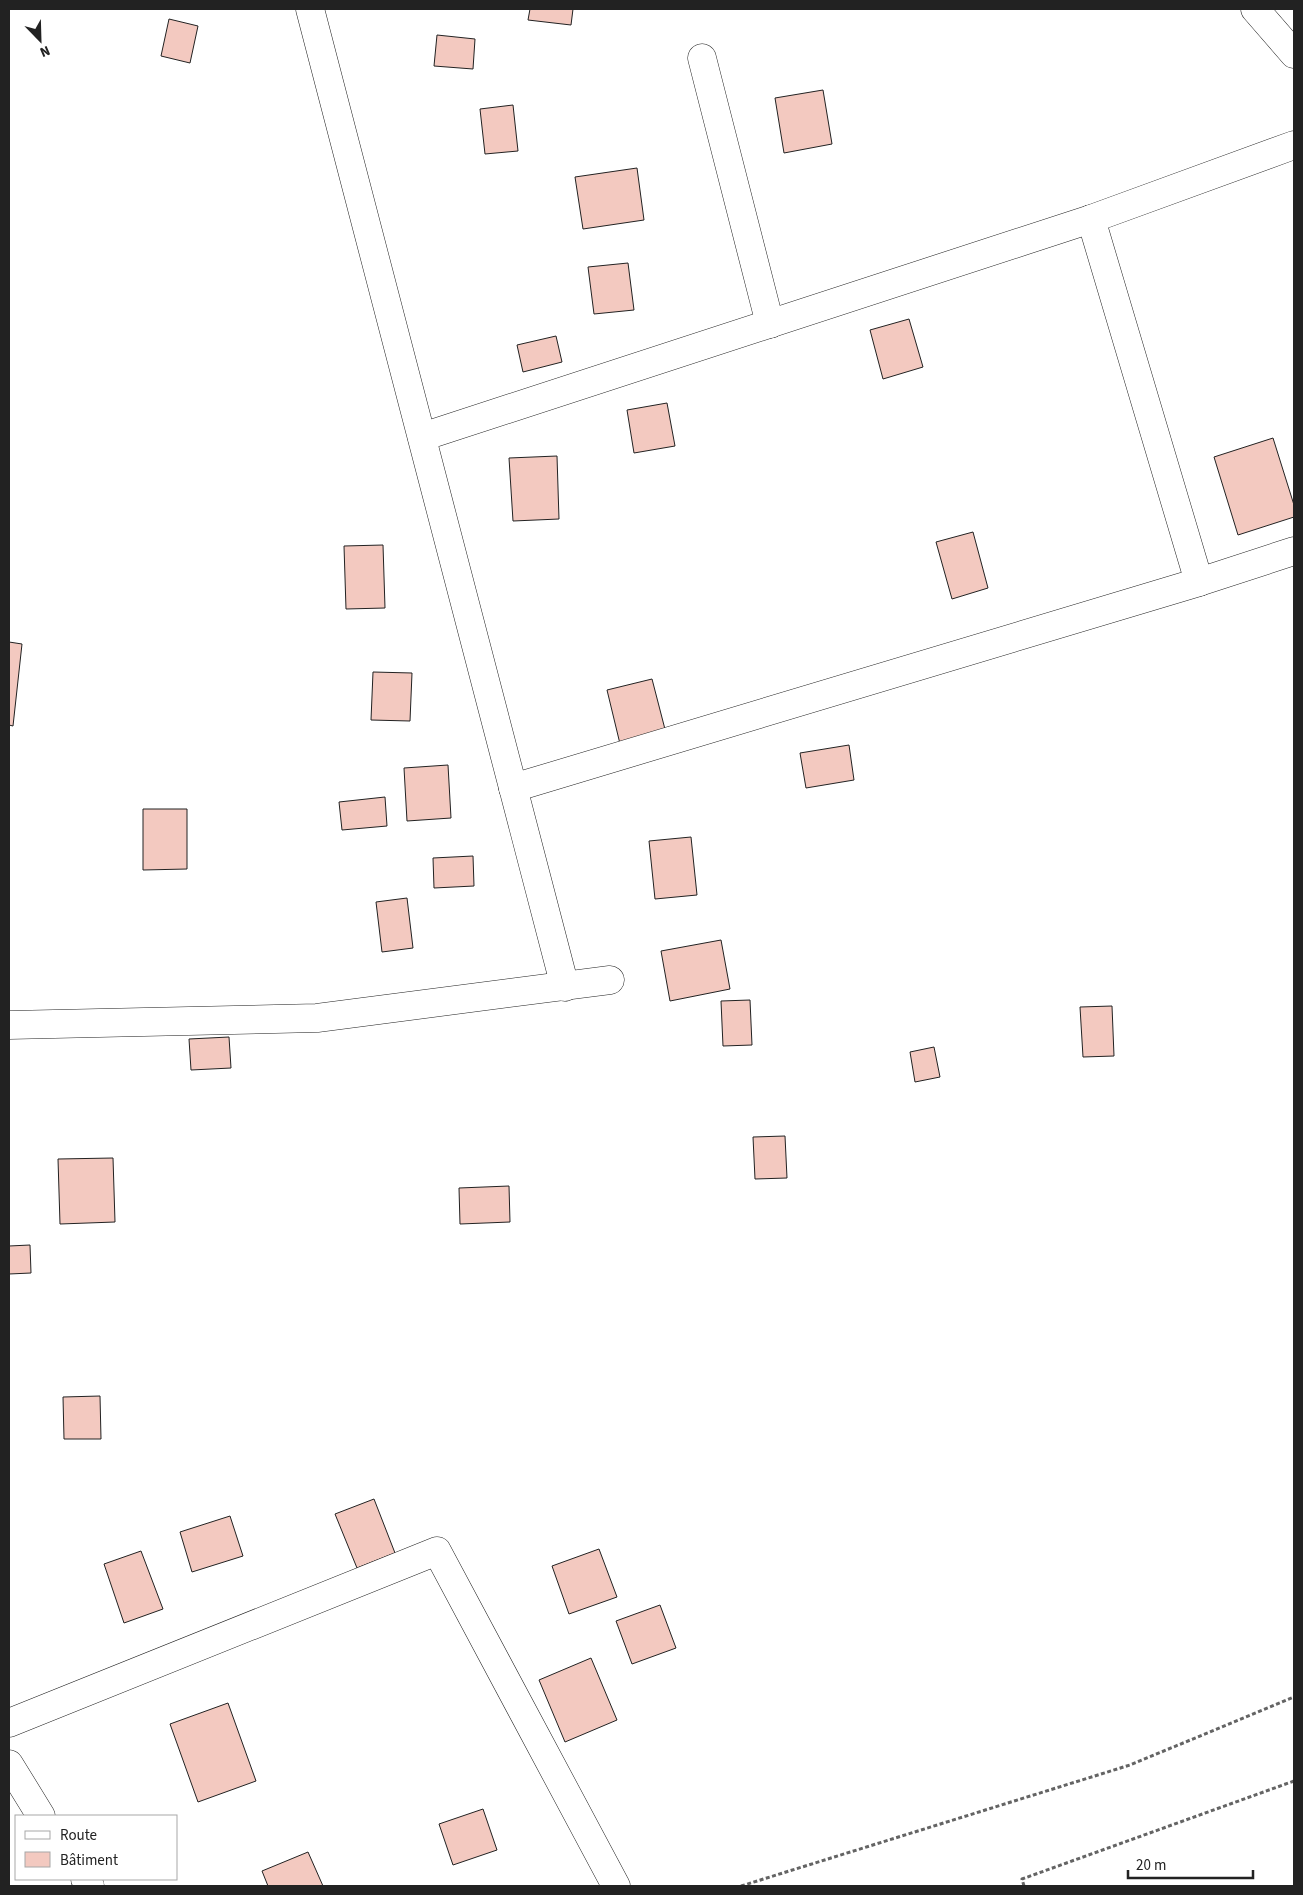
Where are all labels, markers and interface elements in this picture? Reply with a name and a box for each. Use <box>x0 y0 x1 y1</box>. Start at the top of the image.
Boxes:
north arrow <box>15 15 65 65</box>
text: N <box>36 40 53 62</box>
legend <box>15 1815 178 1880</box>
text: Route <box>60 1825 97 1846</box>
scale bar <box>1128 1848 1253 1880</box>
text: Bâtiment <box>60 1850 118 1871</box>
text: 20 m <box>1136 1855 1166 1876</box>

